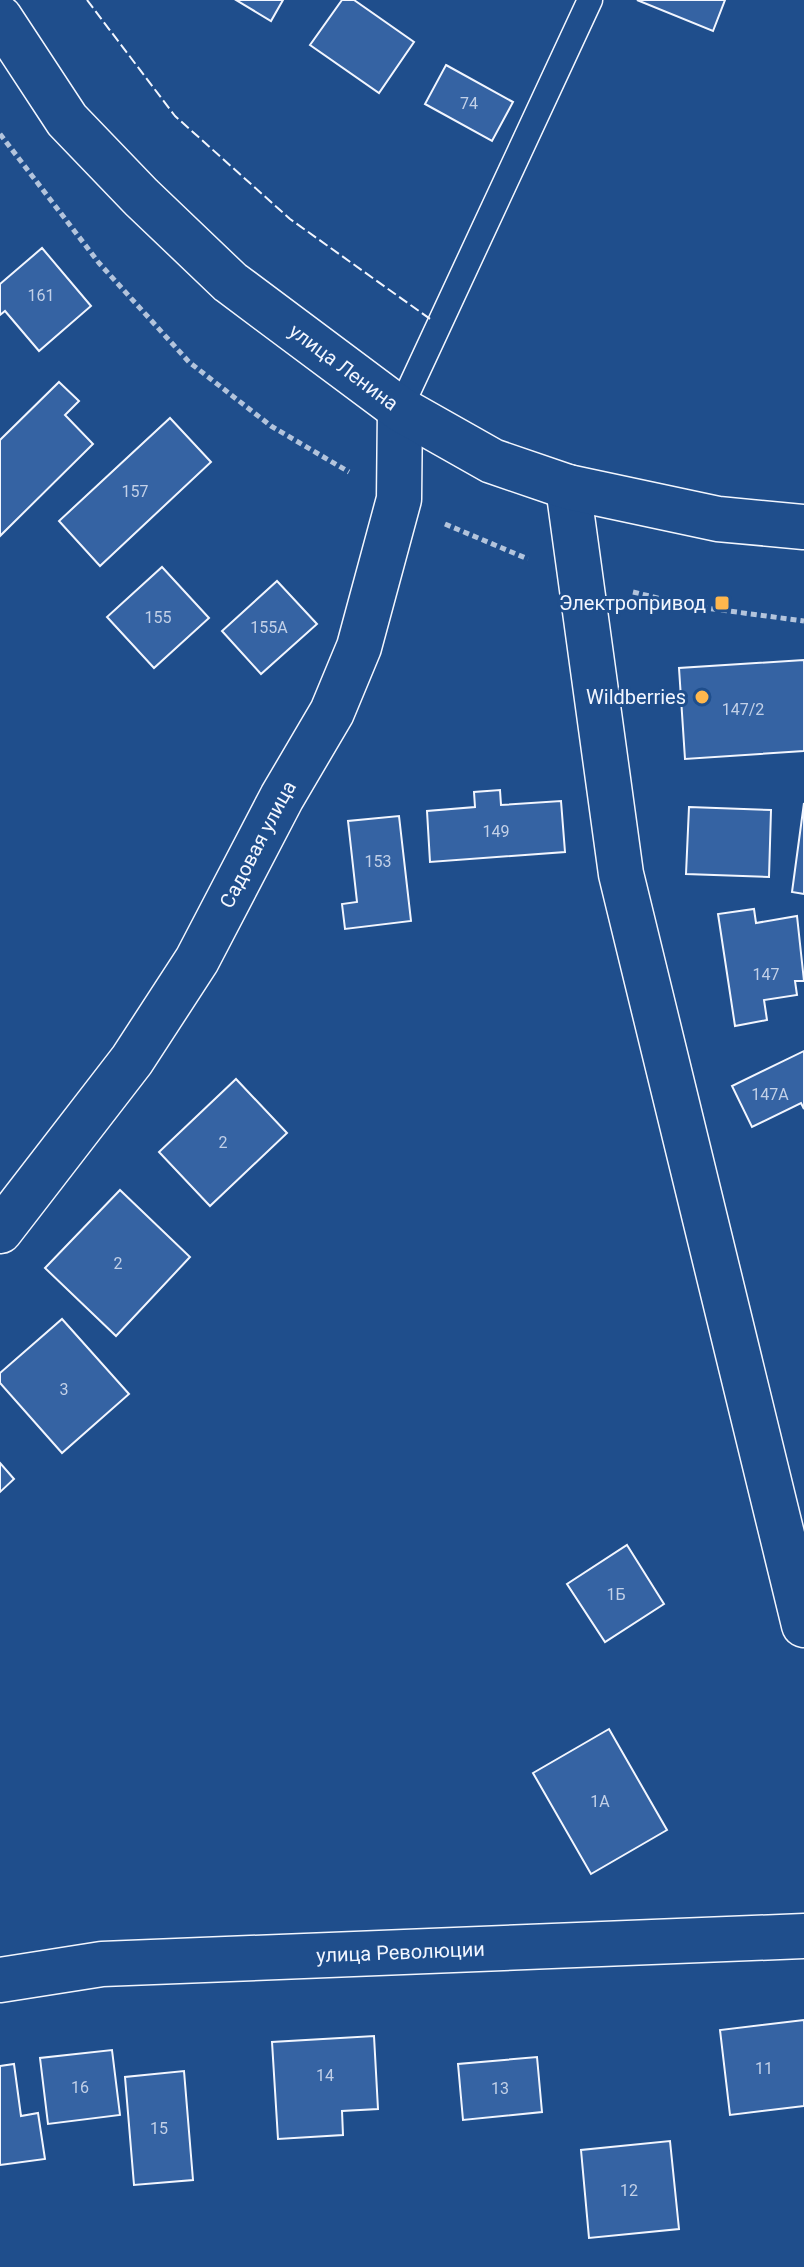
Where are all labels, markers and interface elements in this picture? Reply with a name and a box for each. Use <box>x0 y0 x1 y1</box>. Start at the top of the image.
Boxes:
house number: 74 <box>460 94 478 113</box>
house number: 161 <box>28 286 54 305</box>
street label: улица Ленина <box>285 318 403 416</box>
house number: 157 <box>122 482 148 501</box>
place label: Электропривод <box>559 591 706 615</box>
marker: Электропривод <box>713 594 731 612</box>
house number: 155 <box>145 608 171 627</box>
house number: 155А <box>250 618 288 637</box>
place label: Wildberries <box>586 685 686 709</box>
marker: Wildberries <box>693 688 711 706</box>
house number: 147/2 <box>722 700 764 719</box>
street label: Садовая улица <box>214 776 301 912</box>
house number: 149 <box>483 822 509 841</box>
house number: 153 <box>365 852 391 871</box>
house number: 147 <box>753 965 779 984</box>
house number: 147А <box>751 1085 789 1104</box>
house number: 2 <box>219 1133 228 1152</box>
house number: 2 <box>114 1254 123 1273</box>
house number: 3 <box>60 1380 69 1399</box>
house number: 1Б <box>606 1585 626 1604</box>
house number: 1А <box>590 1792 610 1811</box>
street label: улица Революции <box>316 1937 485 1967</box>
house number: 11 <box>755 2059 773 2078</box>
house number: 14 <box>316 2066 334 2085</box>
house number: 16 <box>71 2078 89 2097</box>
house number: 13 <box>491 2079 509 2098</box>
house number: 15 <box>150 2119 168 2138</box>
house number: 12 <box>620 2181 638 2200</box>

